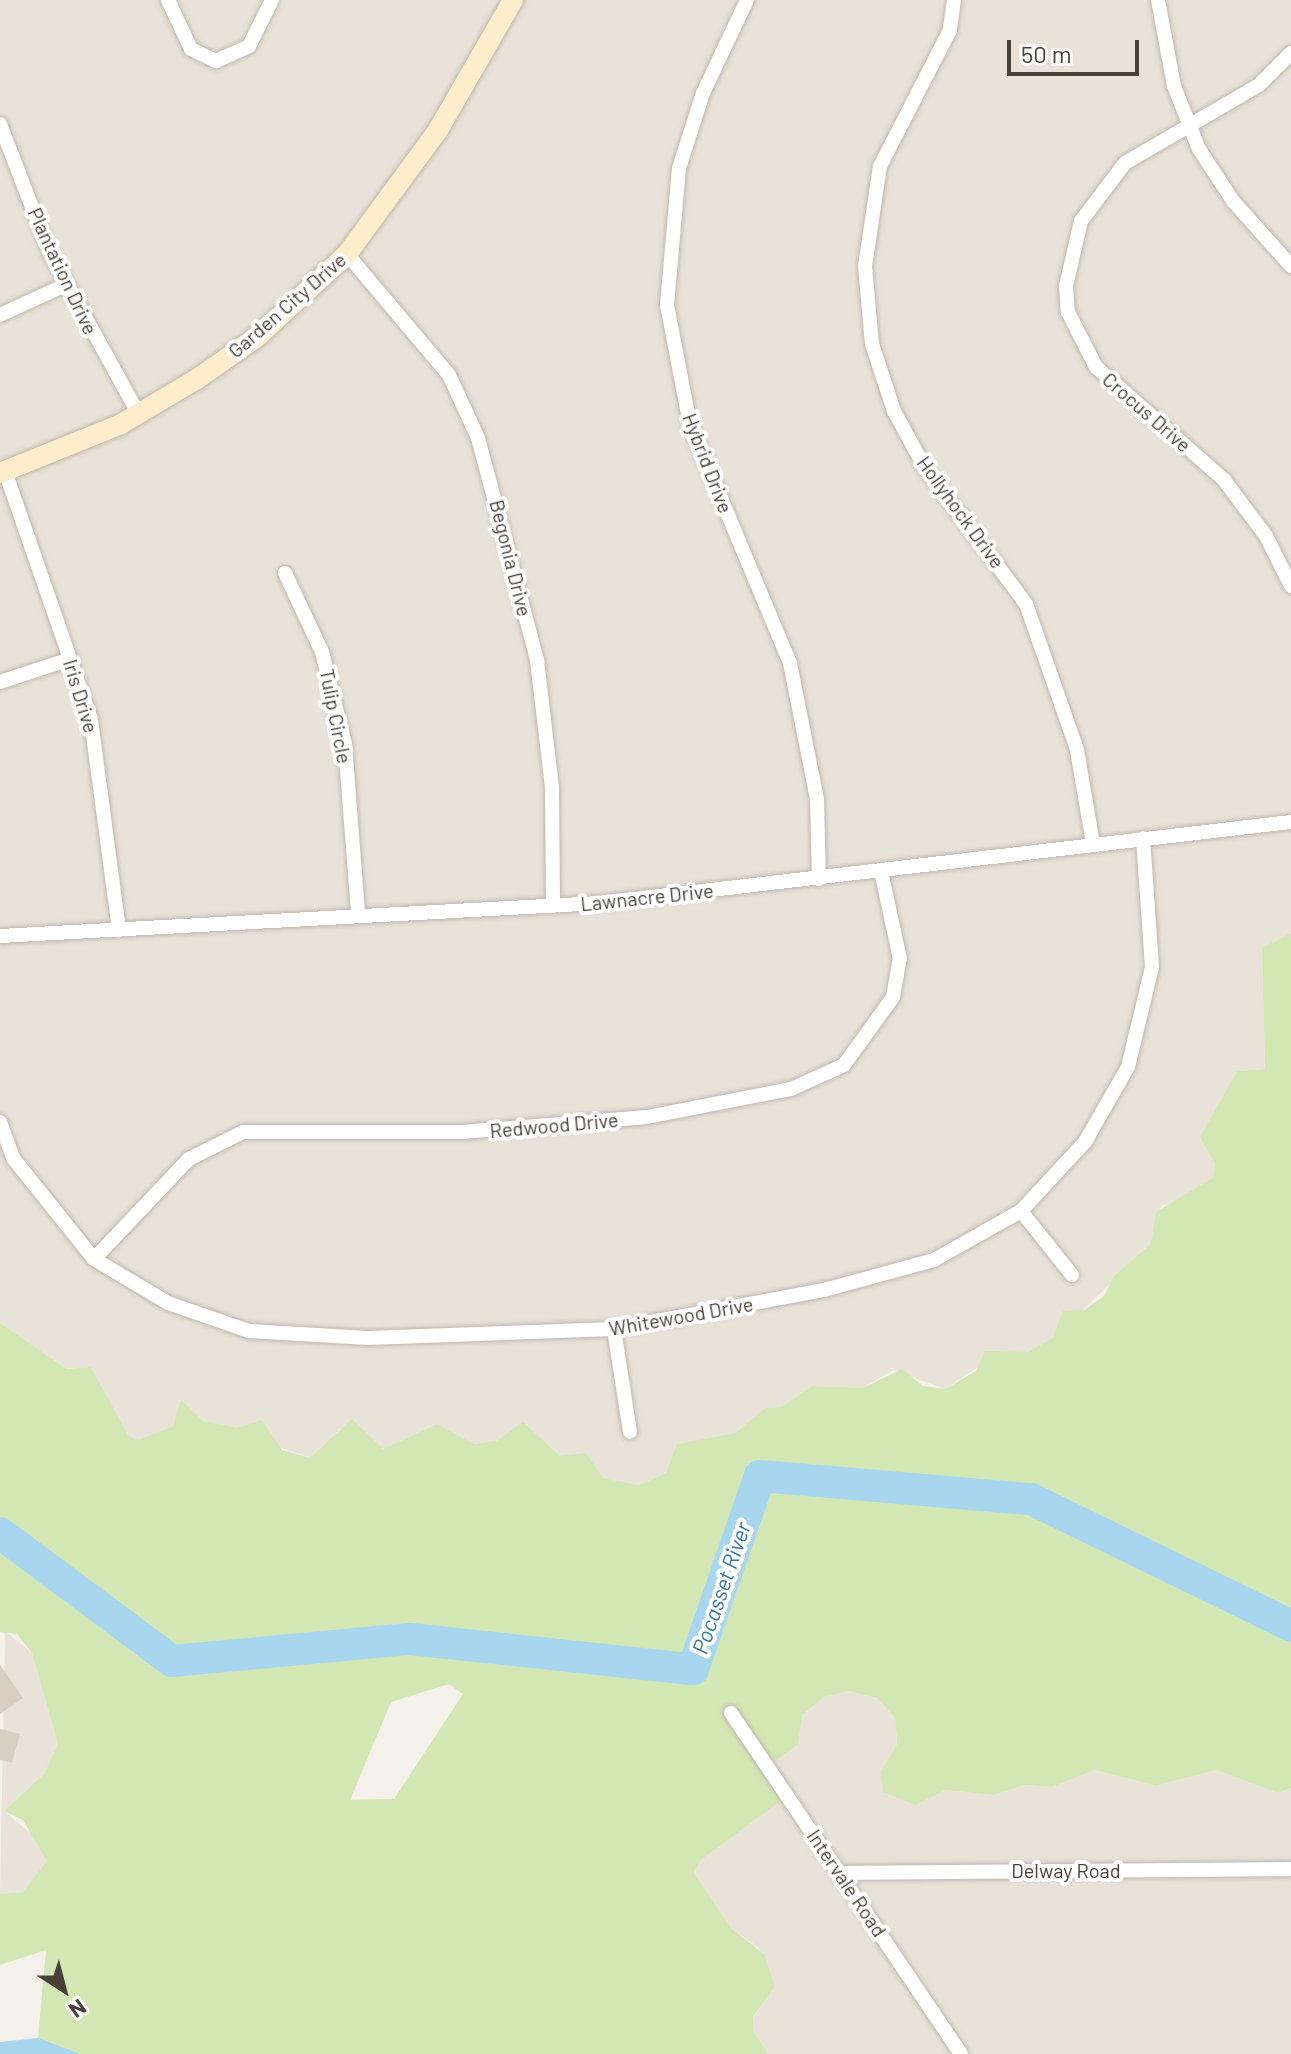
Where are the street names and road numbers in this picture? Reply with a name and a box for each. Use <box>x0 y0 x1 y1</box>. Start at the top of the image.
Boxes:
street label: Plantation Drive <box>23 204 103 338</box>
street label: Garden City Drive <box>223 247 351 363</box>
street label: Crocus Drive <box>1098 367 1196 457</box>
street label: Hybrid Drive <box>678 410 738 516</box>
street label: Hollyhock Drive <box>912 451 1010 573</box>
street label: Begonia Drive <box>485 497 537 619</box>
street label: Iris Drive <box>58 656 104 736</box>
street label: Tulip Circle <box>315 667 357 765</box>
street label: Lawnacre Drive <box>579 878 715 916</box>
street label: Redwood Drive <box>489 1107 619 1143</box>
street label: Whitewood Drive <box>607 1291 755 1341</box>
street label: Intervale Road <box>802 1825 892 1941</box>
street label: Delway Road <box>1011 1858 1121 1882</box>

